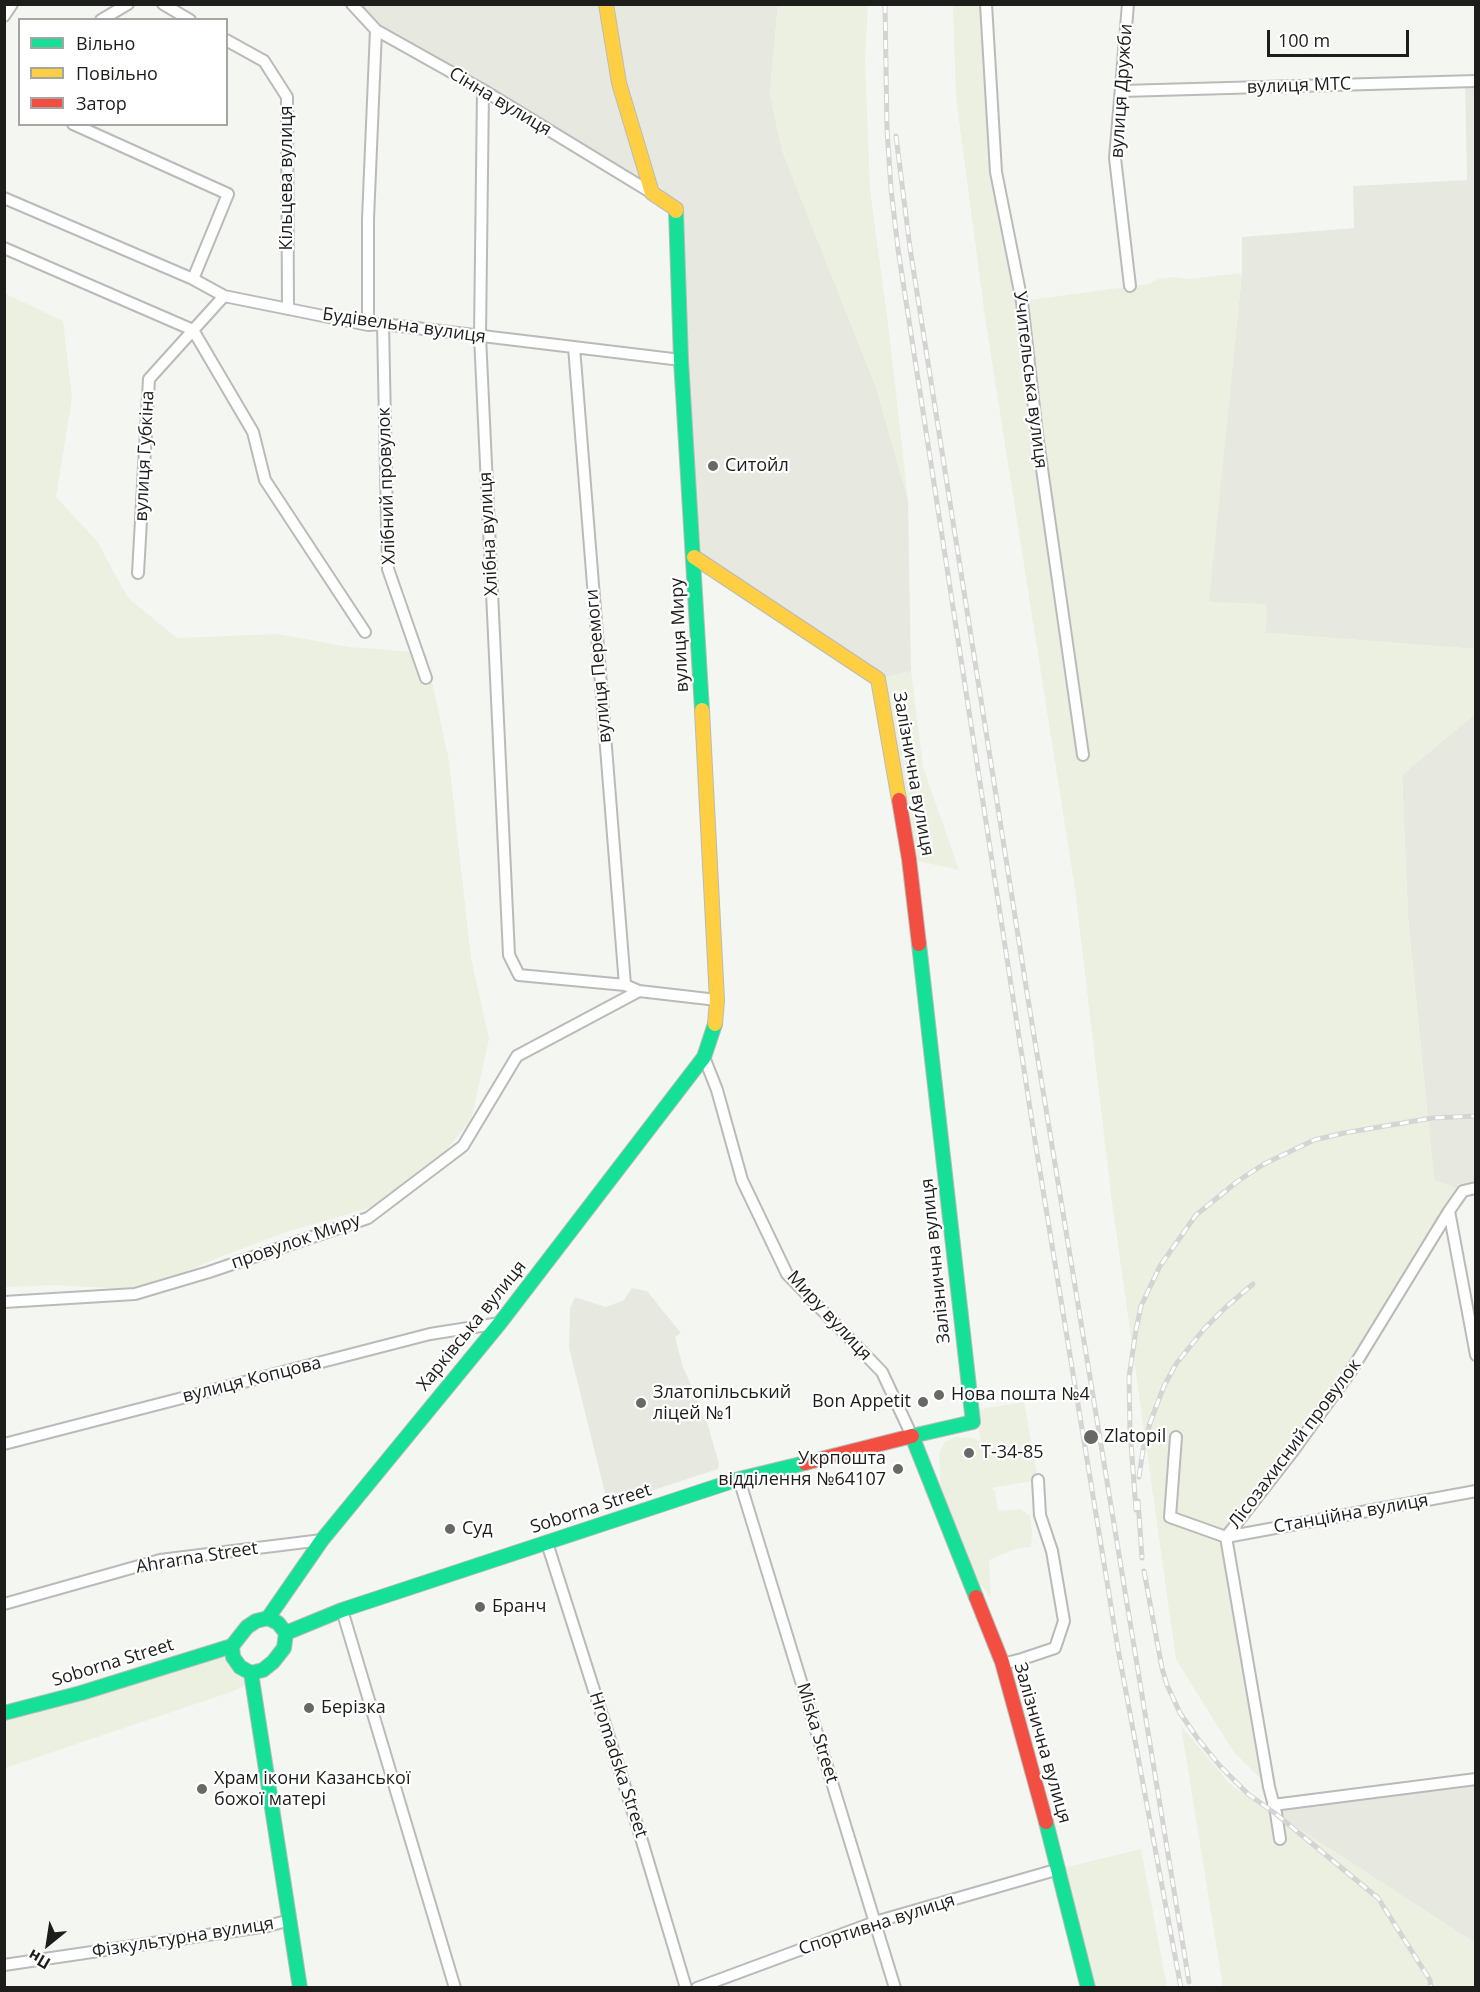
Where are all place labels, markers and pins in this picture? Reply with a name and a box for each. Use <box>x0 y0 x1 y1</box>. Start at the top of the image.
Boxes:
place label: Ситойл <box>725 455 789 477</box>
marker: Ситойл <box>706 459 720 473</box>
place label: Златопільський ліцей №1 <box>653 1382 791 1424</box>
place label: Нова пошта №4 <box>951 1384 1090 1406</box>
marker: Нова пошта №4 <box>932 1388 946 1402</box>
place label: Bon Appetit <box>812 1391 911 1413</box>
marker: Bon Appetit <box>916 1395 930 1409</box>
marker: Златопільський ліцей №1 <box>634 1396 648 1410</box>
place label: Zlatopil <box>1104 1426 1166 1448</box>
marker: Zlatopil <box>1082 1428 1100 1446</box>
place label: Т-34-85 <box>981 1442 1044 1464</box>
marker: Т-34-85 <box>962 1446 976 1460</box>
place label: Укрпошта відділення №64107 <box>718 1448 886 1490</box>
marker: Укрпошта відділення №64107 <box>891 1462 905 1476</box>
place label: Суд <box>462 1518 493 1540</box>
marker: Суд <box>443 1522 457 1536</box>
place label: Бранч <box>492 1596 546 1618</box>
marker: Бранч <box>473 1600 487 1614</box>
place label: Берізка <box>321 1697 386 1719</box>
marker: Берізка <box>302 1701 316 1715</box>
place label: Храм ікони Казанської божої матері <box>214 1768 410 1810</box>
marker: Храм ікони Казанської божої матері <box>195 1782 209 1796</box>

